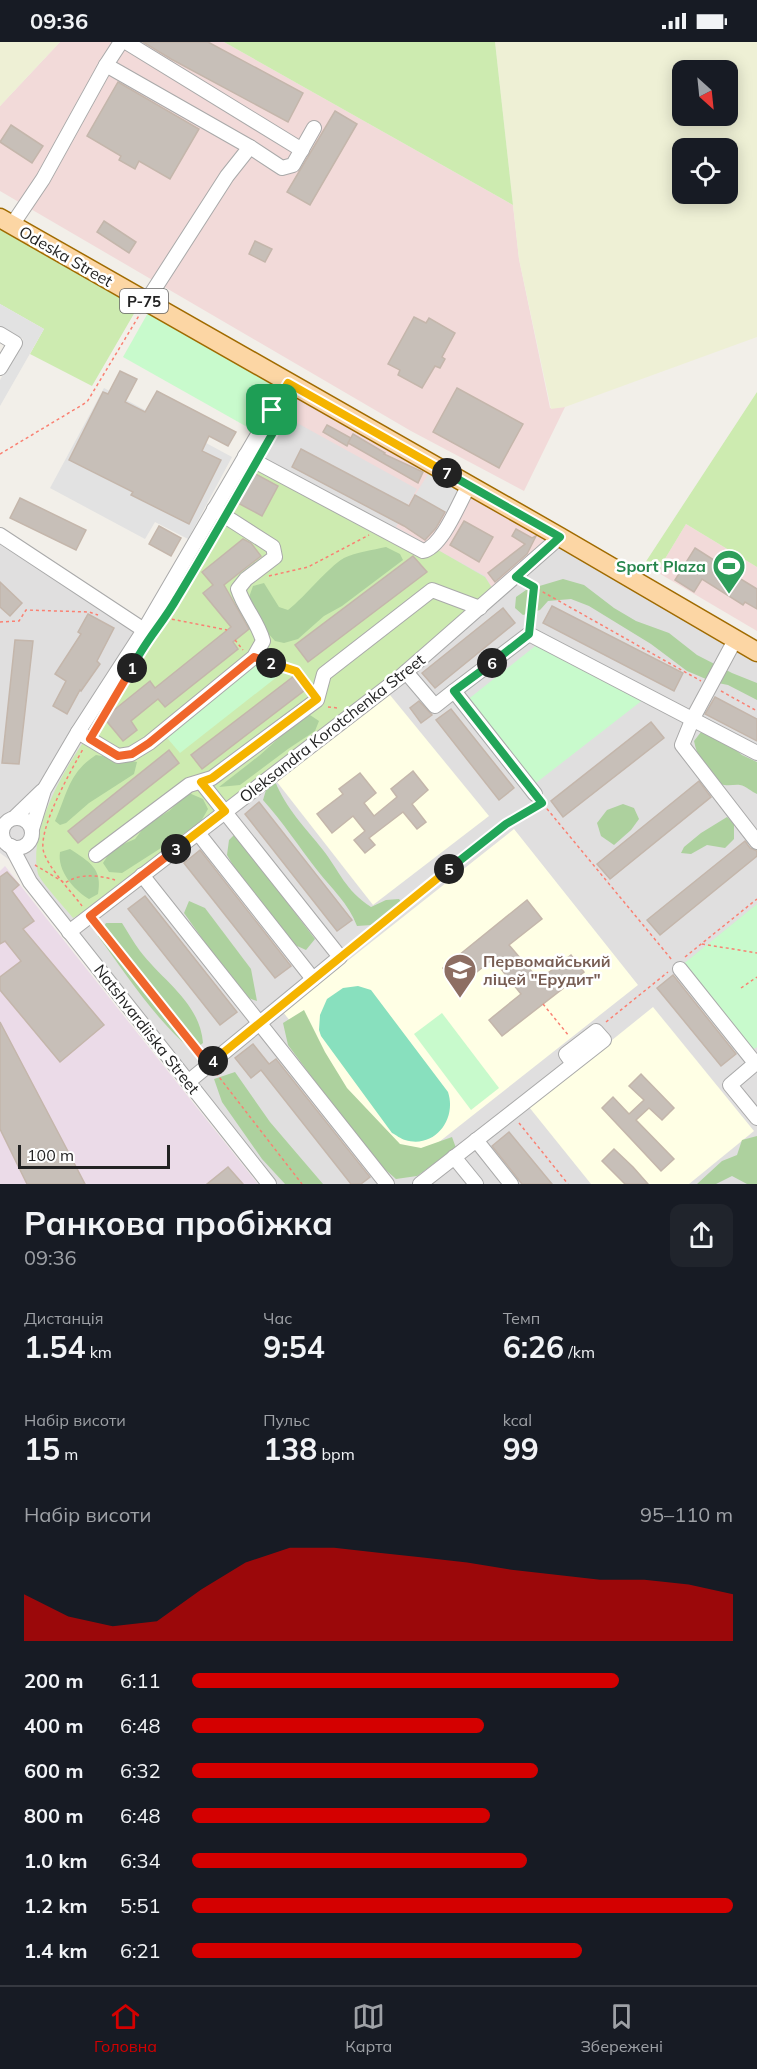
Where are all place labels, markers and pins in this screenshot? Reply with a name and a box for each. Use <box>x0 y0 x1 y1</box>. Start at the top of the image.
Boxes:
pin <box>246 384 297 435</box>
pin: 7 <box>432 458 462 488</box>
sports icon: Sport Plaza <box>711 548 747 595</box>
place label: Sport Plaza <box>616 556 706 576</box>
pin: 2 <box>256 648 286 678</box>
pin: 6 <box>477 648 507 678</box>
pin: 1 <box>117 653 147 683</box>
pin: 3 <box>161 834 191 864</box>
pin: 5 <box>434 854 464 884</box>
place label: Первомайський ліцей "Ерудит" <box>483 951 611 989</box>
school or university icon: Первомайський ліцей "Ерудит" <box>442 952 478 999</box>
pin: 4 <box>198 1046 228 1076</box>

